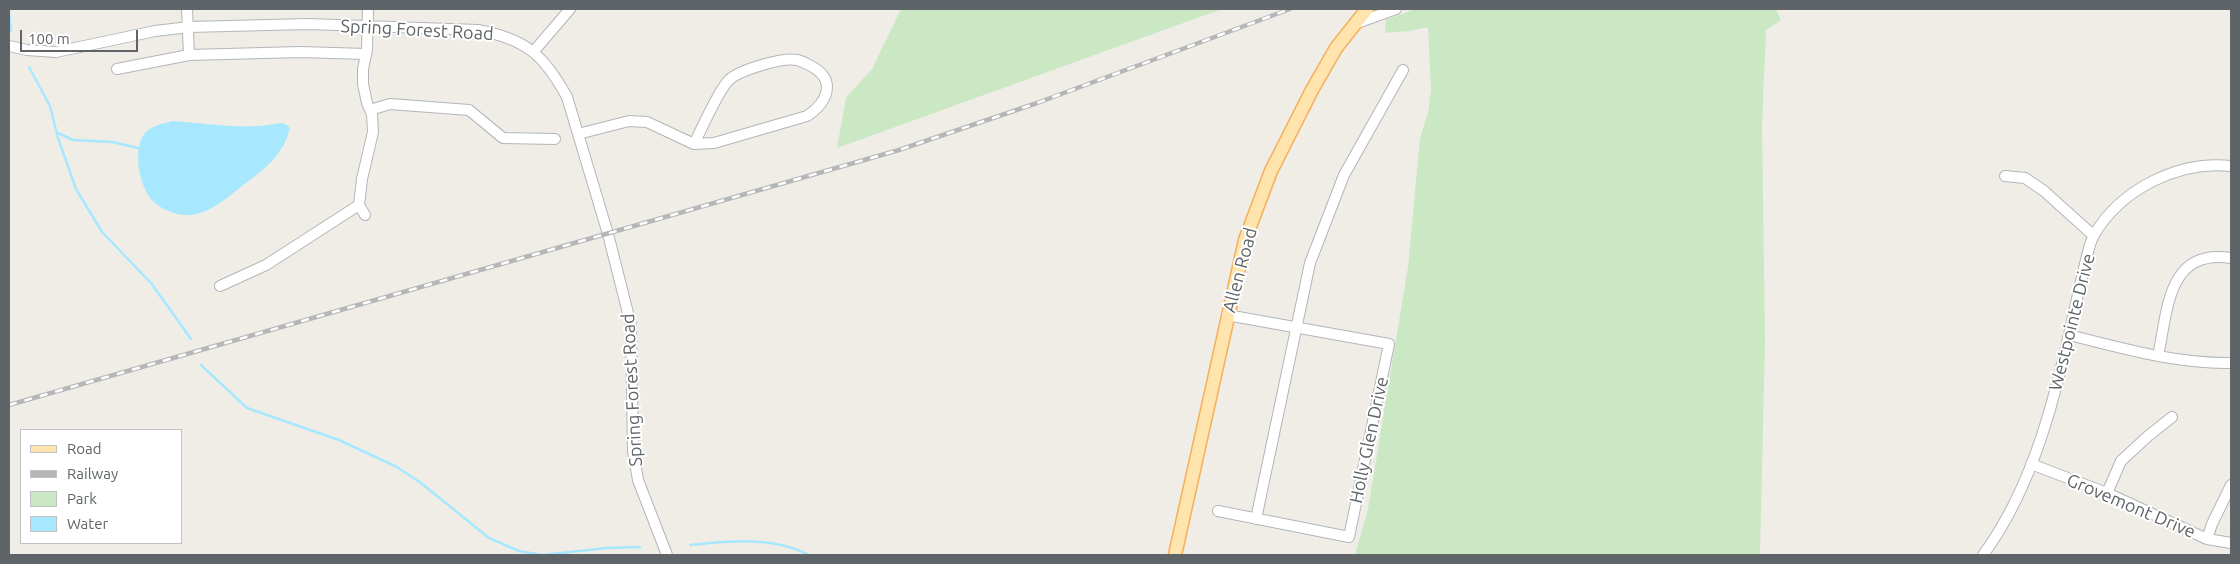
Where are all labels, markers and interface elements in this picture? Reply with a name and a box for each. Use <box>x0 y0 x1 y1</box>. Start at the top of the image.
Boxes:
street label: Spring Forest Road <box>340 15 494 45</box>
scale bar <box>22 20 140 52</box>
text: 100 m <box>28 30 70 47</box>
street label: Allen Road <box>1218 225 1262 315</box>
street label: Westpointe Drive <box>2045 251 2099 393</box>
street label: Spring Forest Road <box>617 313 647 467</box>
street label: Holly Glen Drive <box>1345 375 1393 505</box>
legend <box>20 429 182 544</box>
text: Road <box>67 440 102 457</box>
text: Railway <box>67 465 118 482</box>
street label: Grovemont Drive <box>2063 469 2199 543</box>
text: Park <box>67 490 97 507</box>
text: Water <box>67 515 108 532</box>

